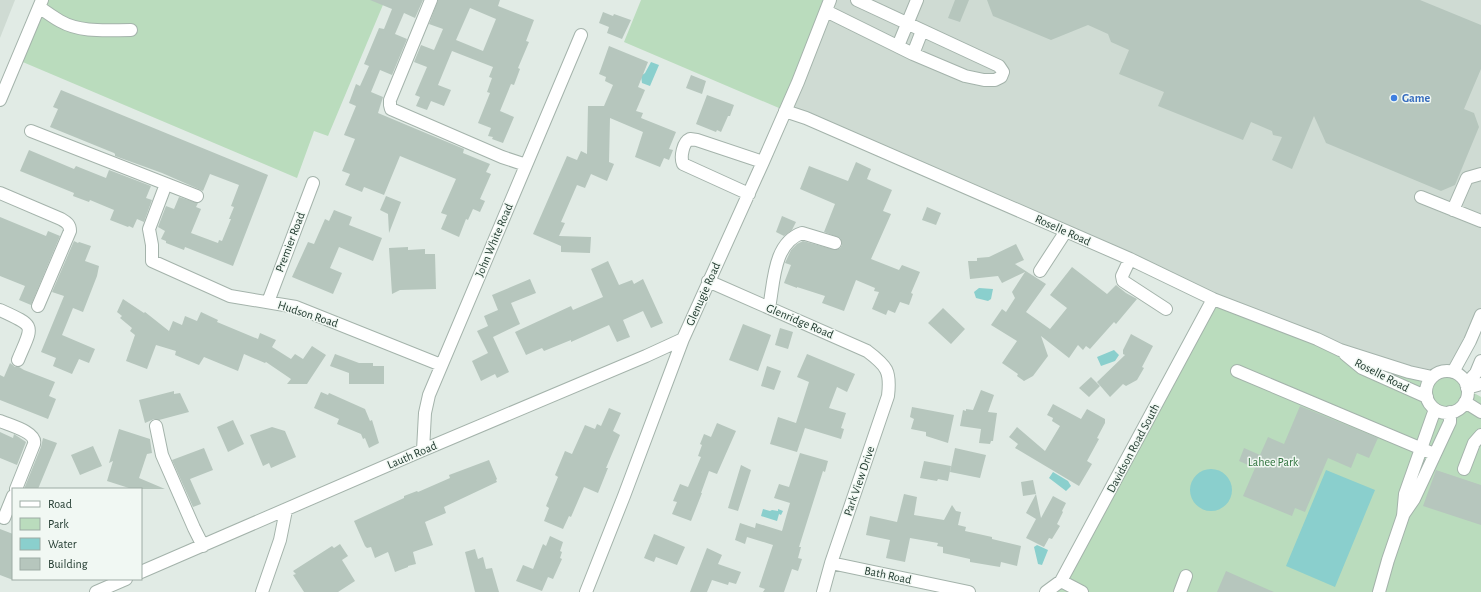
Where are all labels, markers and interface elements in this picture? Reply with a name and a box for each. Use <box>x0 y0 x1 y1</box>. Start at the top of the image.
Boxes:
place label: Game <box>1402 92 1430 104</box>
marker: Game <box>1389 93 1399 103</box>
street label: John White Road <box>473 202 515 278</box>
street label: Premier Road <box>273 210 307 274</box>
street label: Roselle Road <box>1033 212 1093 248</box>
street label: Glenugie Road <box>684 260 722 328</box>
street label: Hudson Road <box>276 299 340 329</box>
street label: Glenridge Road <box>765 301 835 341</box>
street label: Roselle Road <box>1353 356 1411 394</box>
street label: Davidson Road South <box>1104 401 1162 495</box>
street label: Lauth Road <box>385 439 439 471</box>
street label: Park View Drive <box>841 445 877 517</box>
park label: Lahee Park <box>1248 456 1299 468</box>
legend <box>12 488 142 580</box>
text: Road <box>48 498 72 510</box>
text: Park <box>48 518 69 530</box>
text: Water <box>48 538 77 550</box>
text: Building <box>48 558 88 570</box>
street label: Bath Road <box>863 564 913 586</box>

